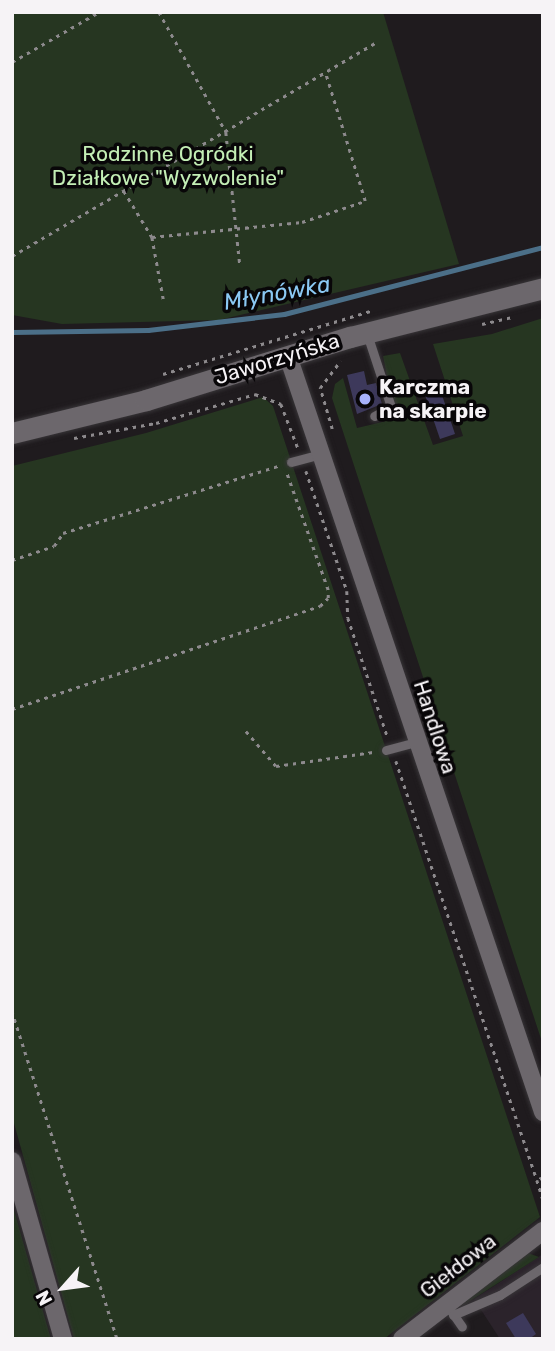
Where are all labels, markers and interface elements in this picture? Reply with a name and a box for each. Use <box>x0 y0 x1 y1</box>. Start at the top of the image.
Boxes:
park label: Rodzinne Ogródki Działkowe "Wyzwolenie" <box>52 141 284 191</box>
water label: Młynówka <box>221 270 333 316</box>
street label: Jaworzyńska <box>212 328 342 390</box>
place label: Karczma na skarpie <box>379 374 487 424</box>
marker: Karczma na skarpie <box>357 391 373 407</box>
street label: Handlowa <box>408 677 462 777</box>
street label: Giełdowa <box>415 1229 501 1303</box>
north arrow <box>28 1253 98 1323</box>
text: N <box>31 1287 57 1310</box>

